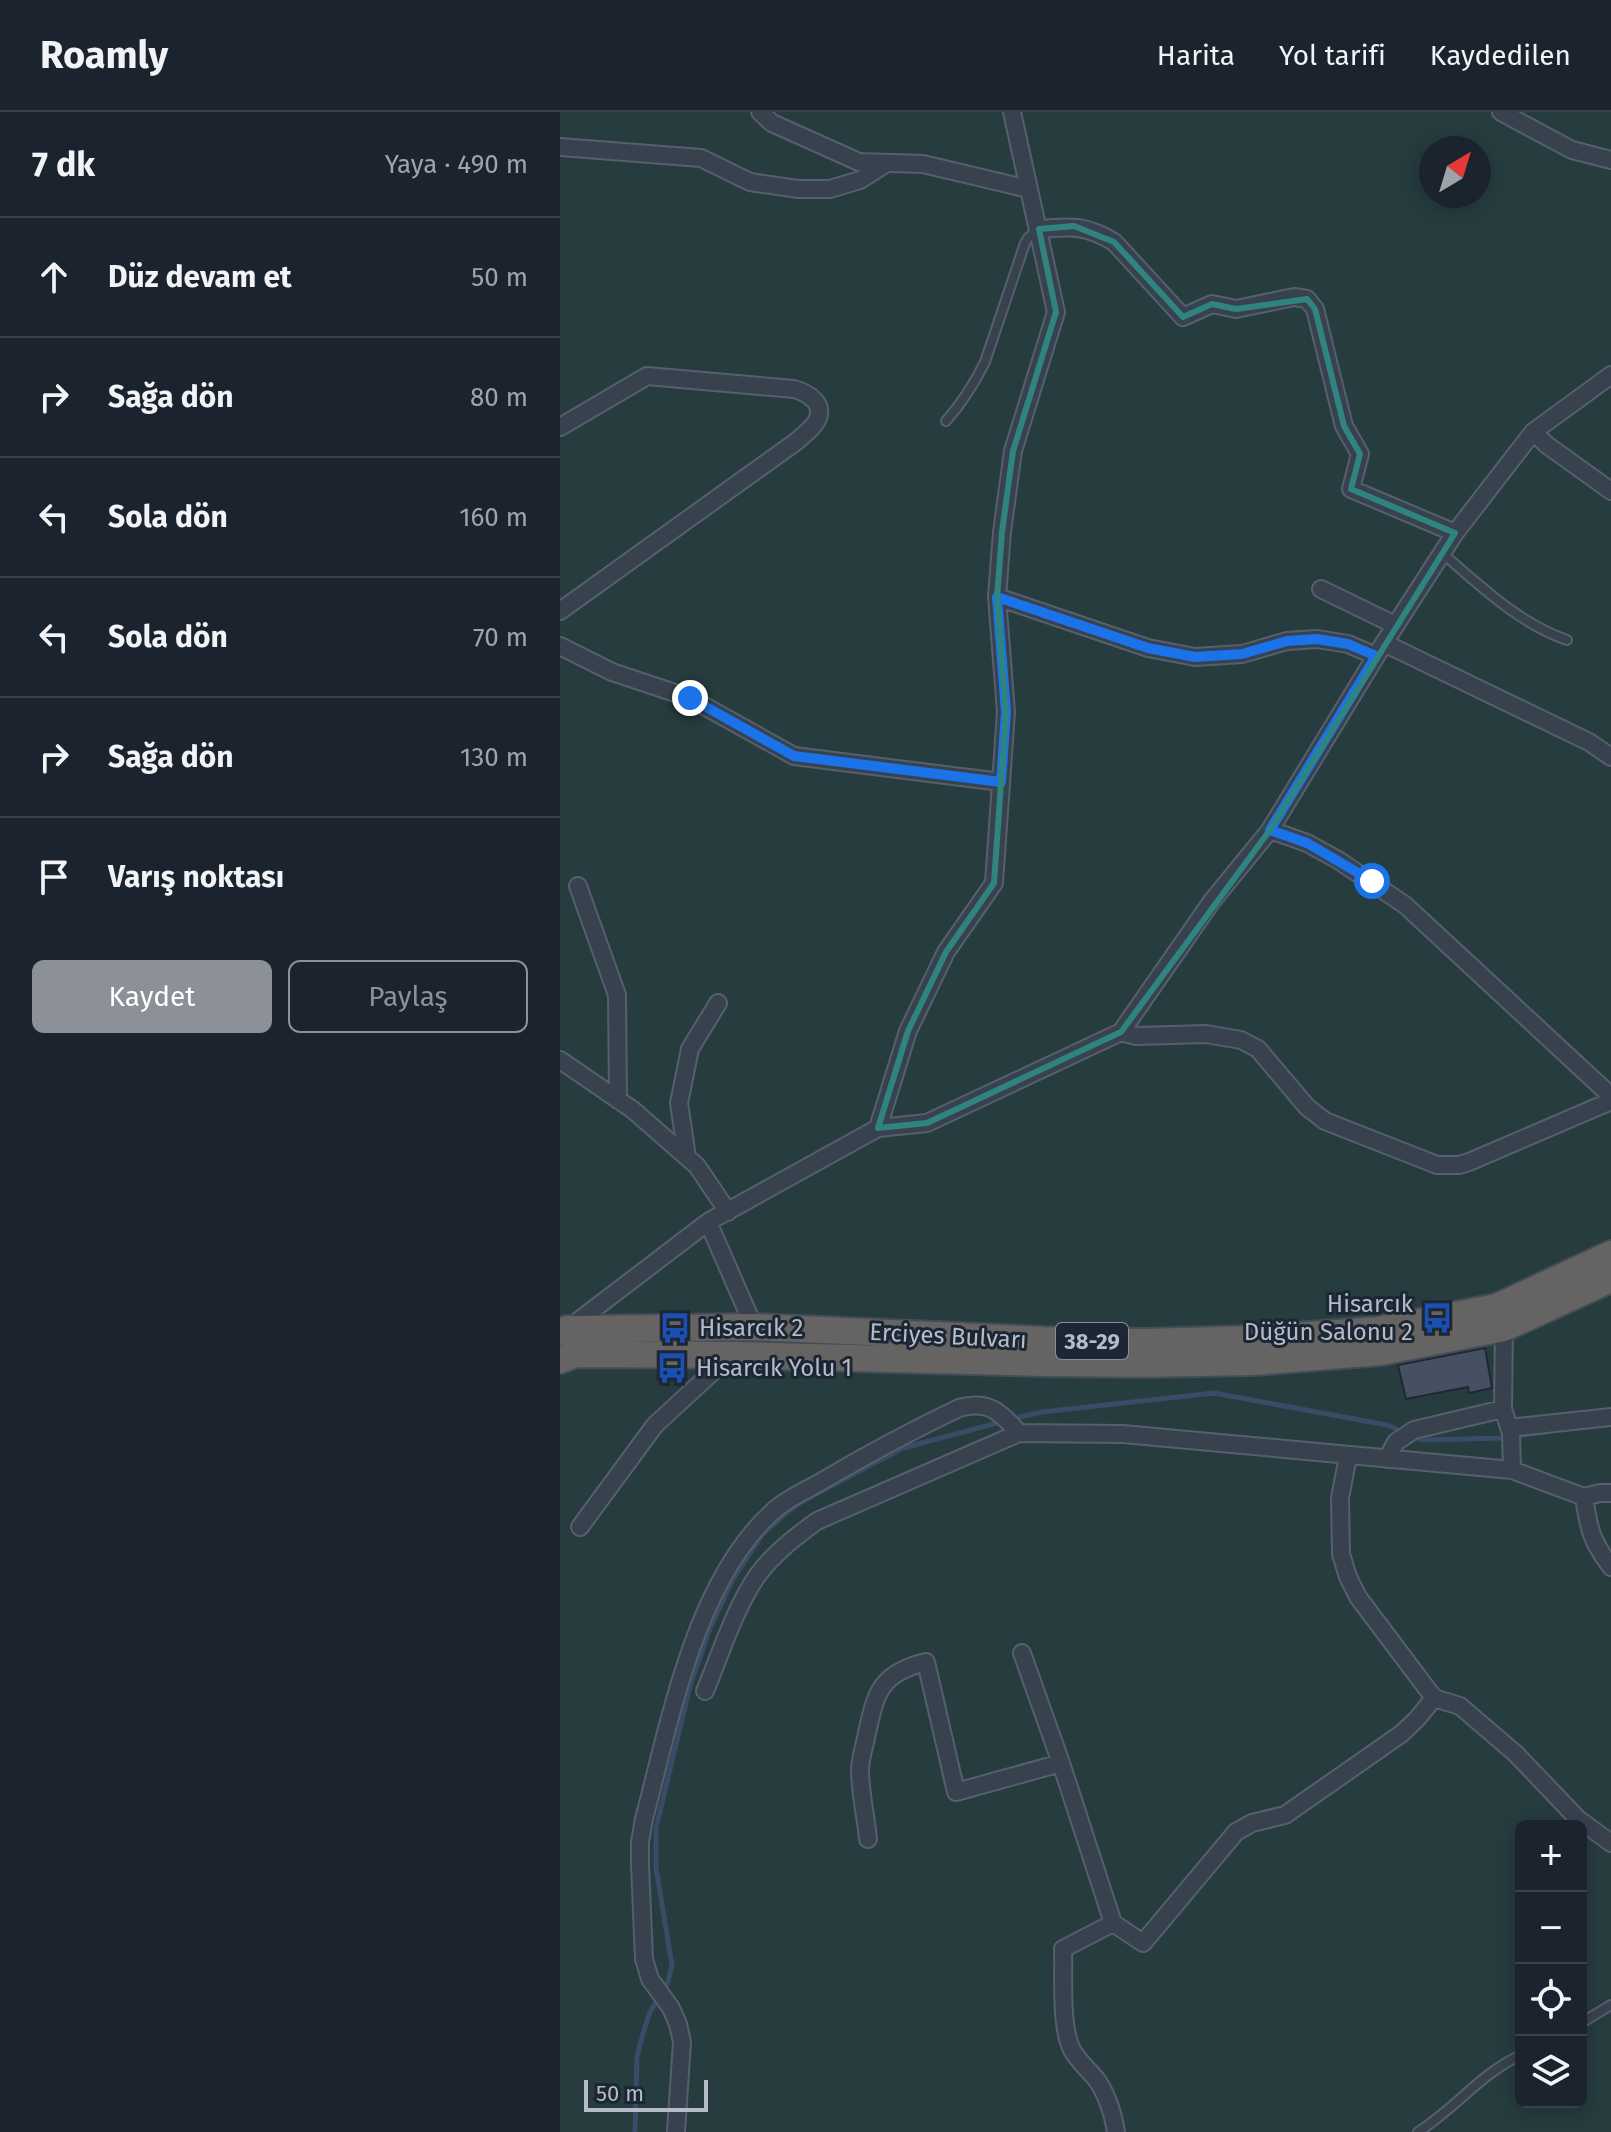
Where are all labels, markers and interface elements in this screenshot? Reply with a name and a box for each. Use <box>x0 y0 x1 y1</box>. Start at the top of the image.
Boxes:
text: Roamly <box>40 32 168 78</box>
text: Harita <box>1157 39 1235 72</box>
text: Yol tarifi <box>1279 39 1386 72</box>
text: Kaydedilen <box>1430 39 1571 72</box>
north arrow <box>1419 136 1491 208</box>
text: 7 dk <box>32 144 95 185</box>
text: Yaya · 490 m <box>385 149 528 180</box>
icon: ahead <box>32 255 76 299</box>
text: Düz devam et <box>108 259 292 295</box>
text: 50 m <box>471 262 528 293</box>
icon: right <box>32 375 76 419</box>
text: Sağa dön <box>108 379 234 415</box>
text: 80 m <box>470 382 528 413</box>
icon: left <box>32 495 76 539</box>
text: Sola dön <box>108 499 228 535</box>
text: 160 m <box>459 502 528 533</box>
icon: left <box>32 615 76 659</box>
text: Sola dön <box>108 619 228 655</box>
text: 70 m <box>473 622 528 653</box>
route end <box>672 680 708 716</box>
icon: right <box>32 735 76 779</box>
text: Sağa dön <box>108 739 234 775</box>
text: 130 m <box>460 742 528 773</box>
icon: arrive <box>32 855 76 899</box>
text: Varış noktası <box>108 859 284 895</box>
route start <box>1354 863 1390 899</box>
button: Kaydet <box>32 960 272 1033</box>
button: Paylaş <box>288 960 528 1033</box>
place label: Hisarcık Düğün Salonu 2 <box>1244 1290 1414 1346</box>
bus stop icon: Hisarcık Düğün Salonu 2 <box>1420 1301 1454 1335</box>
bus stop icon: Hisarcık 2 <box>658 1311 692 1345</box>
place label: Hisarcık 2 <box>699 1314 803 1342</box>
street label: Erciyes Bulvarı <box>869 1318 1027 1354</box>
road number: 38-29 <box>1056 1323 1128 1359</box>
bus stop icon: Hisarcık Yolu 1 <box>655 1351 689 1385</box>
place label: Hisarcık Yolu 1 <box>696 1354 852 1382</box>
map controls <box>1515 1820 1587 2108</box>
button: + <box>1515 1820 1587 1892</box>
button: − <box>1515 1892 1587 1964</box>
button: locate <box>1515 1964 1587 2036</box>
button: layers <box>1515 2036 1587 2108</box>
scale bar <box>584 2076 708 2112</box>
text: 50 m <box>596 2080 644 2107</box>

